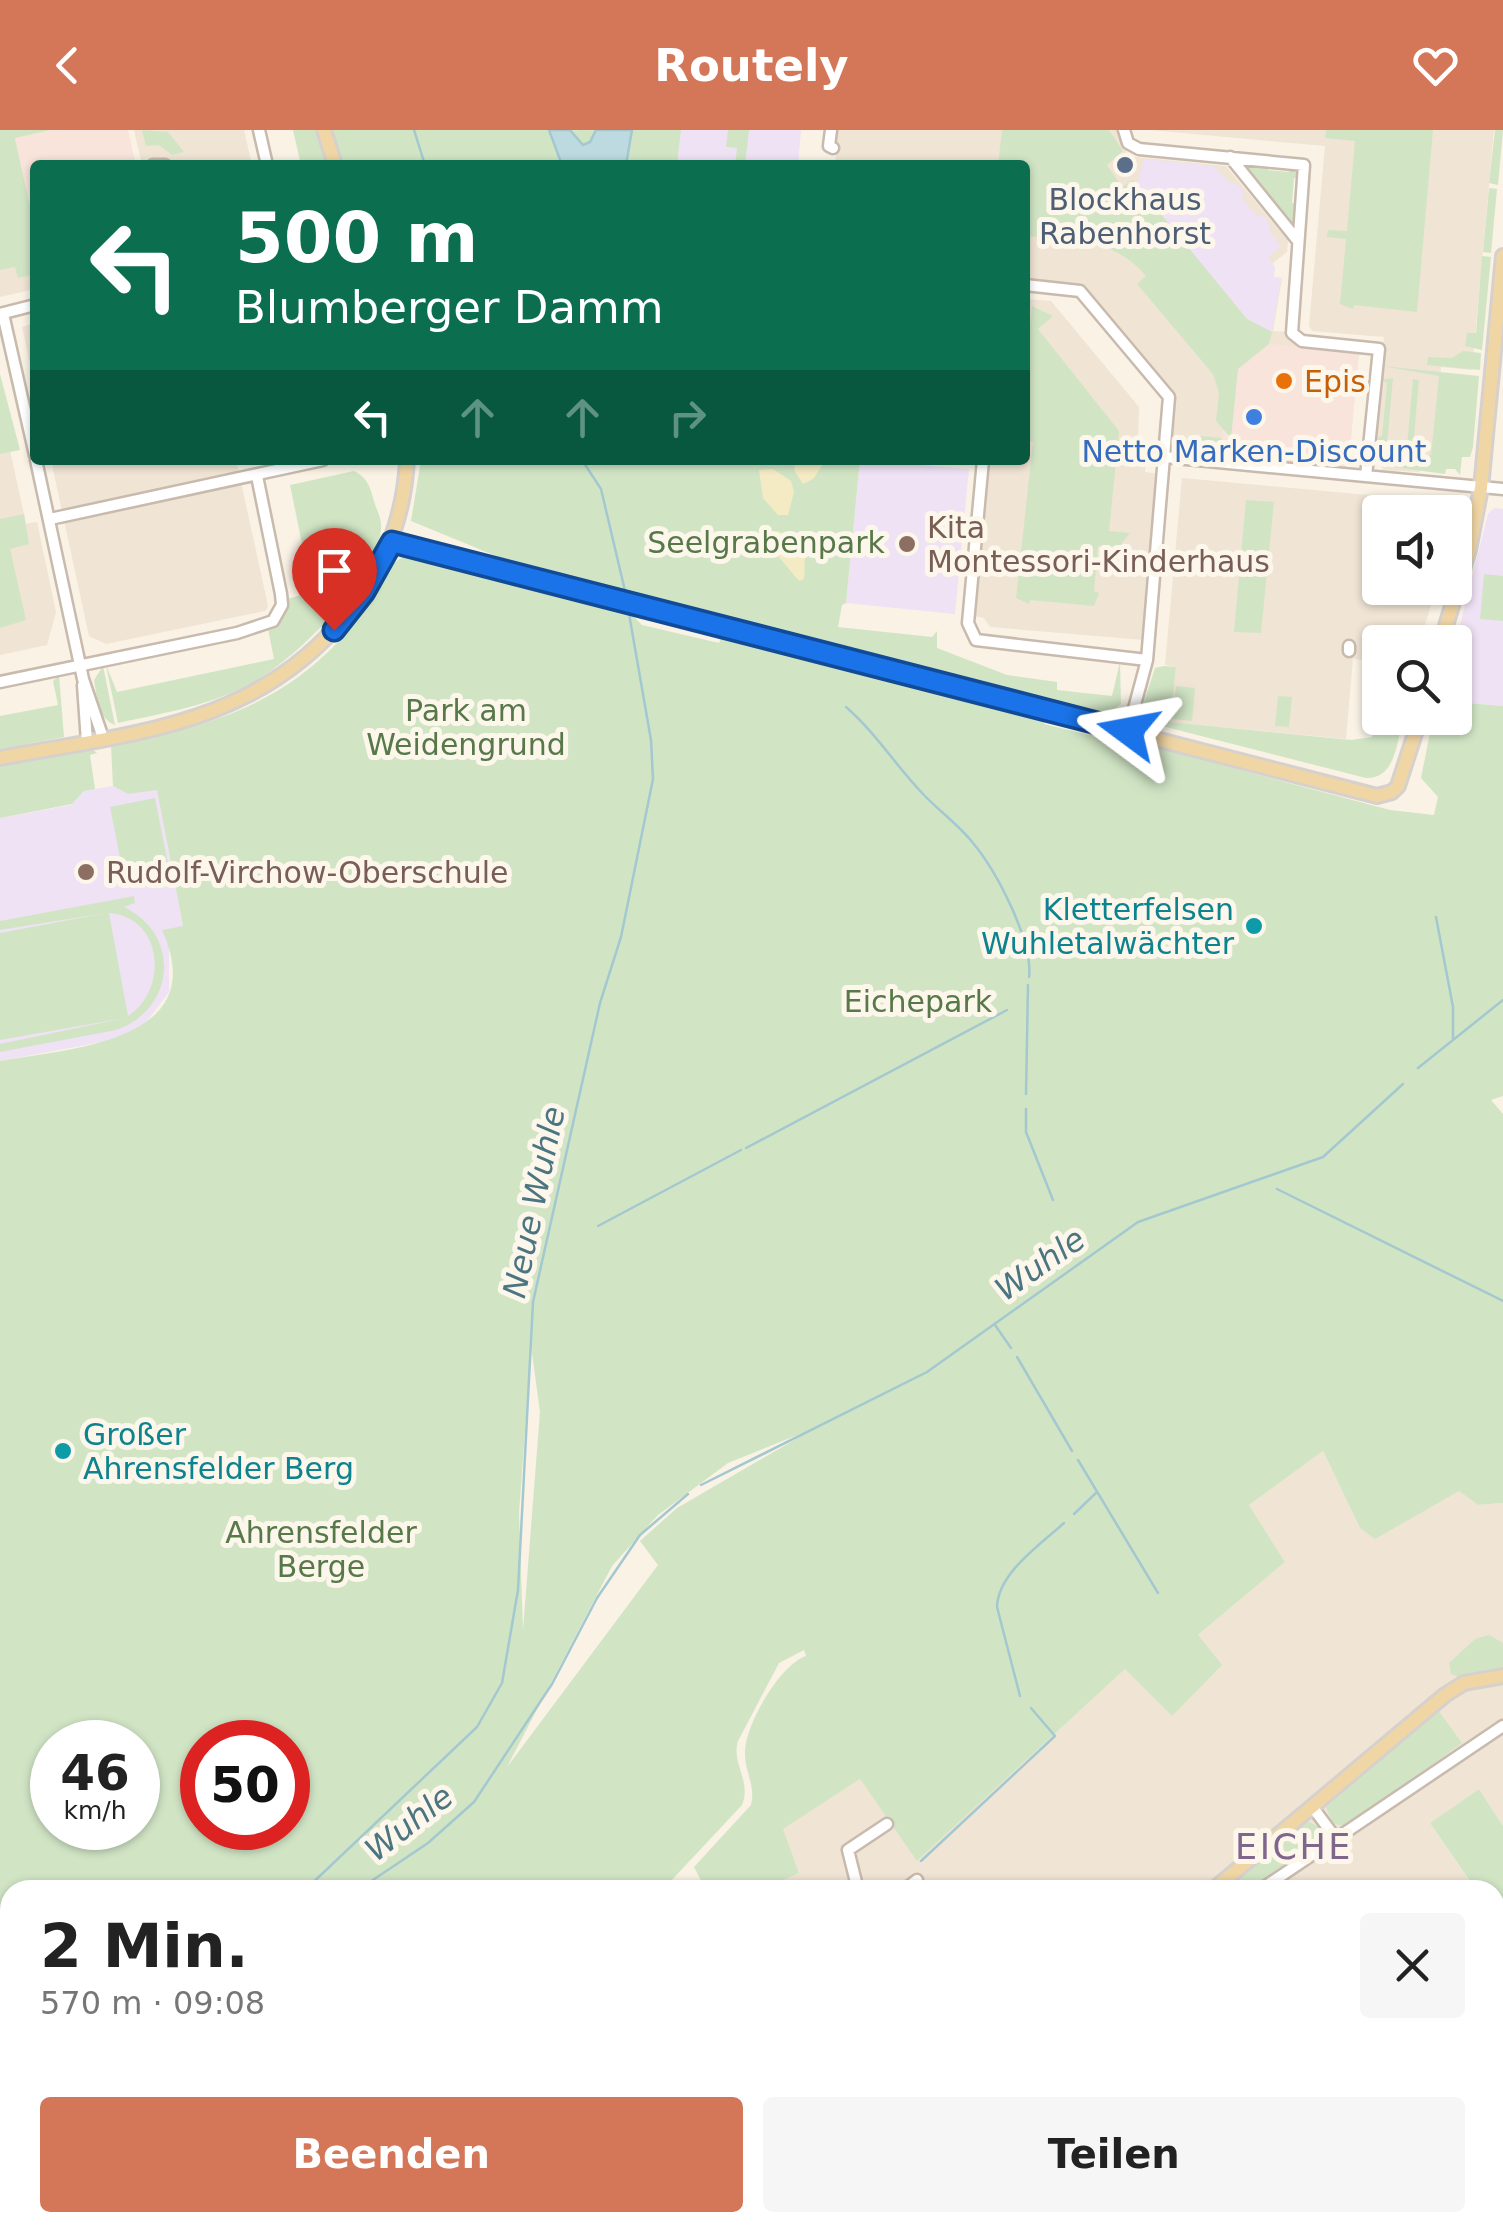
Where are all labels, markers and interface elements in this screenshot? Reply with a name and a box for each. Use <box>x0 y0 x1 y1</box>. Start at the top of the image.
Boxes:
icon: back <box>40 38 95 93</box>
icon: heart <box>1408 38 1463 93</box>
text: Routely <box>654 39 849 92</box>
marker: Blockhaus Rabenhorst <box>1114 154 1136 176</box>
place label: Blockhaus Rabenhorst <box>1039 182 1211 251</box>
text: 500 m <box>235 197 478 279</box>
icon: left <box>70 200 200 330</box>
text: Blumberger Damm <box>235 281 664 334</box>
place label: Epis <box>1304 364 1366 399</box>
marker: Epis <box>1273 370 1295 392</box>
icon: left <box>345 390 400 445</box>
icon: ahead <box>450 390 505 445</box>
icon: ahead <box>555 390 610 445</box>
icon: right <box>660 390 715 445</box>
marker: Netto Marken-Discount <box>1243 406 1265 428</box>
place label: Netto Marken-Discount <box>1081 434 1427 469</box>
map controls <box>1362 495 1472 735</box>
button: sound <box>1362 495 1472 605</box>
place label: Kita Montessori-Kinderhaus <box>927 510 1270 579</box>
park label: Seelgrabenpark <box>647 525 885 560</box>
pin <box>292 528 377 631</box>
marker: Kita Montessori-Kinderhaus <box>896 533 918 555</box>
icon: arrive <box>307 543 362 598</box>
button: search <box>1362 625 1472 735</box>
position arrow <box>1076 679 1180 783</box>
park label: Park am Weidengrund <box>366 693 566 762</box>
place label: Rudolf-Virchow-Oberschule <box>106 855 509 890</box>
marker: Rudolf-Virchow-Oberschule <box>75 861 97 883</box>
place label: Kletterfelsen Wuhletalwächter <box>981 892 1235 961</box>
marker: Kletterfelsen Wuhletalwächter <box>1243 915 1265 937</box>
park label: Eichepark <box>844 984 993 1019</box>
water label: Neue Wuhle <box>495 1103 573 1301</box>
water label: Wuhle <box>988 1220 1092 1308</box>
place label: Großer Ahrensfelder Berg <box>83 1417 354 1486</box>
marker: Großer Ahrensfelder Berg <box>52 1440 74 1462</box>
park label: Ahrensfelder Berge <box>225 1515 417 1584</box>
speed limit sign: 50 <box>180 1720 310 1850</box>
text: 46 <box>60 1744 130 1802</box>
water label: Wuhle <box>358 1777 460 1869</box>
text: km/h <box>63 1796 127 1825</box>
district label: EICHE <box>1235 1827 1353 1867</box>
text: 2 Min. <box>40 1911 248 1981</box>
button: close <box>1360 1913 1465 2018</box>
text: 570 m · 09:08 <box>40 1984 265 2022</box>
button: Beenden <box>40 2097 743 2212</box>
button: Teilen <box>763 2097 1465 2212</box>

